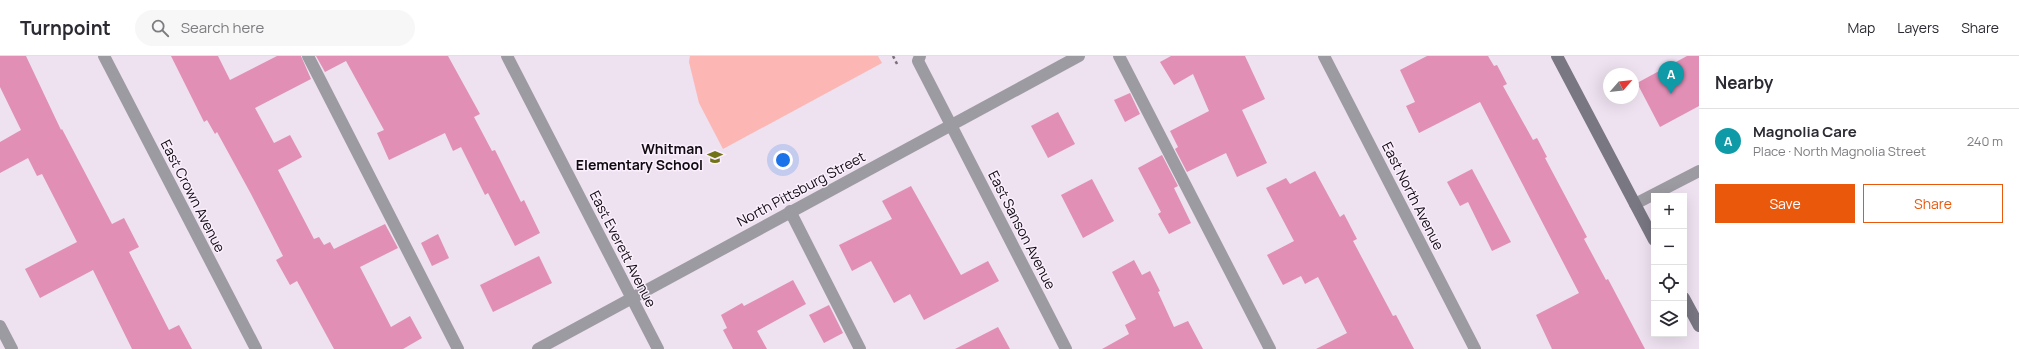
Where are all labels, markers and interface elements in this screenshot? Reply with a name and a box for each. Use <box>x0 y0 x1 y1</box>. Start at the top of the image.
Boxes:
search box <box>135 10 415 46</box>
text: Turnpoint <box>20 15 111 41</box>
icon: search <box>149 17 171 39</box>
text: Search here <box>181 17 264 38</box>
text: Map <box>1847 18 1875 37</box>
text: Layers <box>1897 18 1939 37</box>
text: Share <box>1961 18 1999 37</box>
pin: A <box>1658 61 1684 94</box>
north arrow <box>1603 68 1639 104</box>
text: Nearby <box>1715 71 1773 94</box>
text: Magnolia Care <box>1753 121 1857 142</box>
text: A <box>1724 132 1732 150</box>
text: 240 m <box>1967 132 2003 150</box>
street label: East Crown Avenue <box>157 136 230 255</box>
street label: East North Avenue <box>1378 138 1449 253</box>
place label: Whitman Elementary School <box>576 139 703 174</box>
text: Place · North Magnolia Street <box>1753 142 1926 160</box>
street label: North Pittsburg Street <box>733 146 869 230</box>
school or university icon: Whitman Elementary School <box>706 148 724 166</box>
your location <box>773 150 793 170</box>
street label: East Sanson Avenue <box>984 167 1061 292</box>
button: Save <box>1715 184 1855 223</box>
button: Share <box>1863 184 2003 223</box>
street label: East Everett Avenue <box>586 187 661 310</box>
map controls <box>1651 193 1687 337</box>
button: + <box>1651 193 1687 229</box>
button: − <box>1651 229 1687 265</box>
button: locate <box>1651 265 1687 301</box>
button: layers <box>1651 301 1687 337</box>

